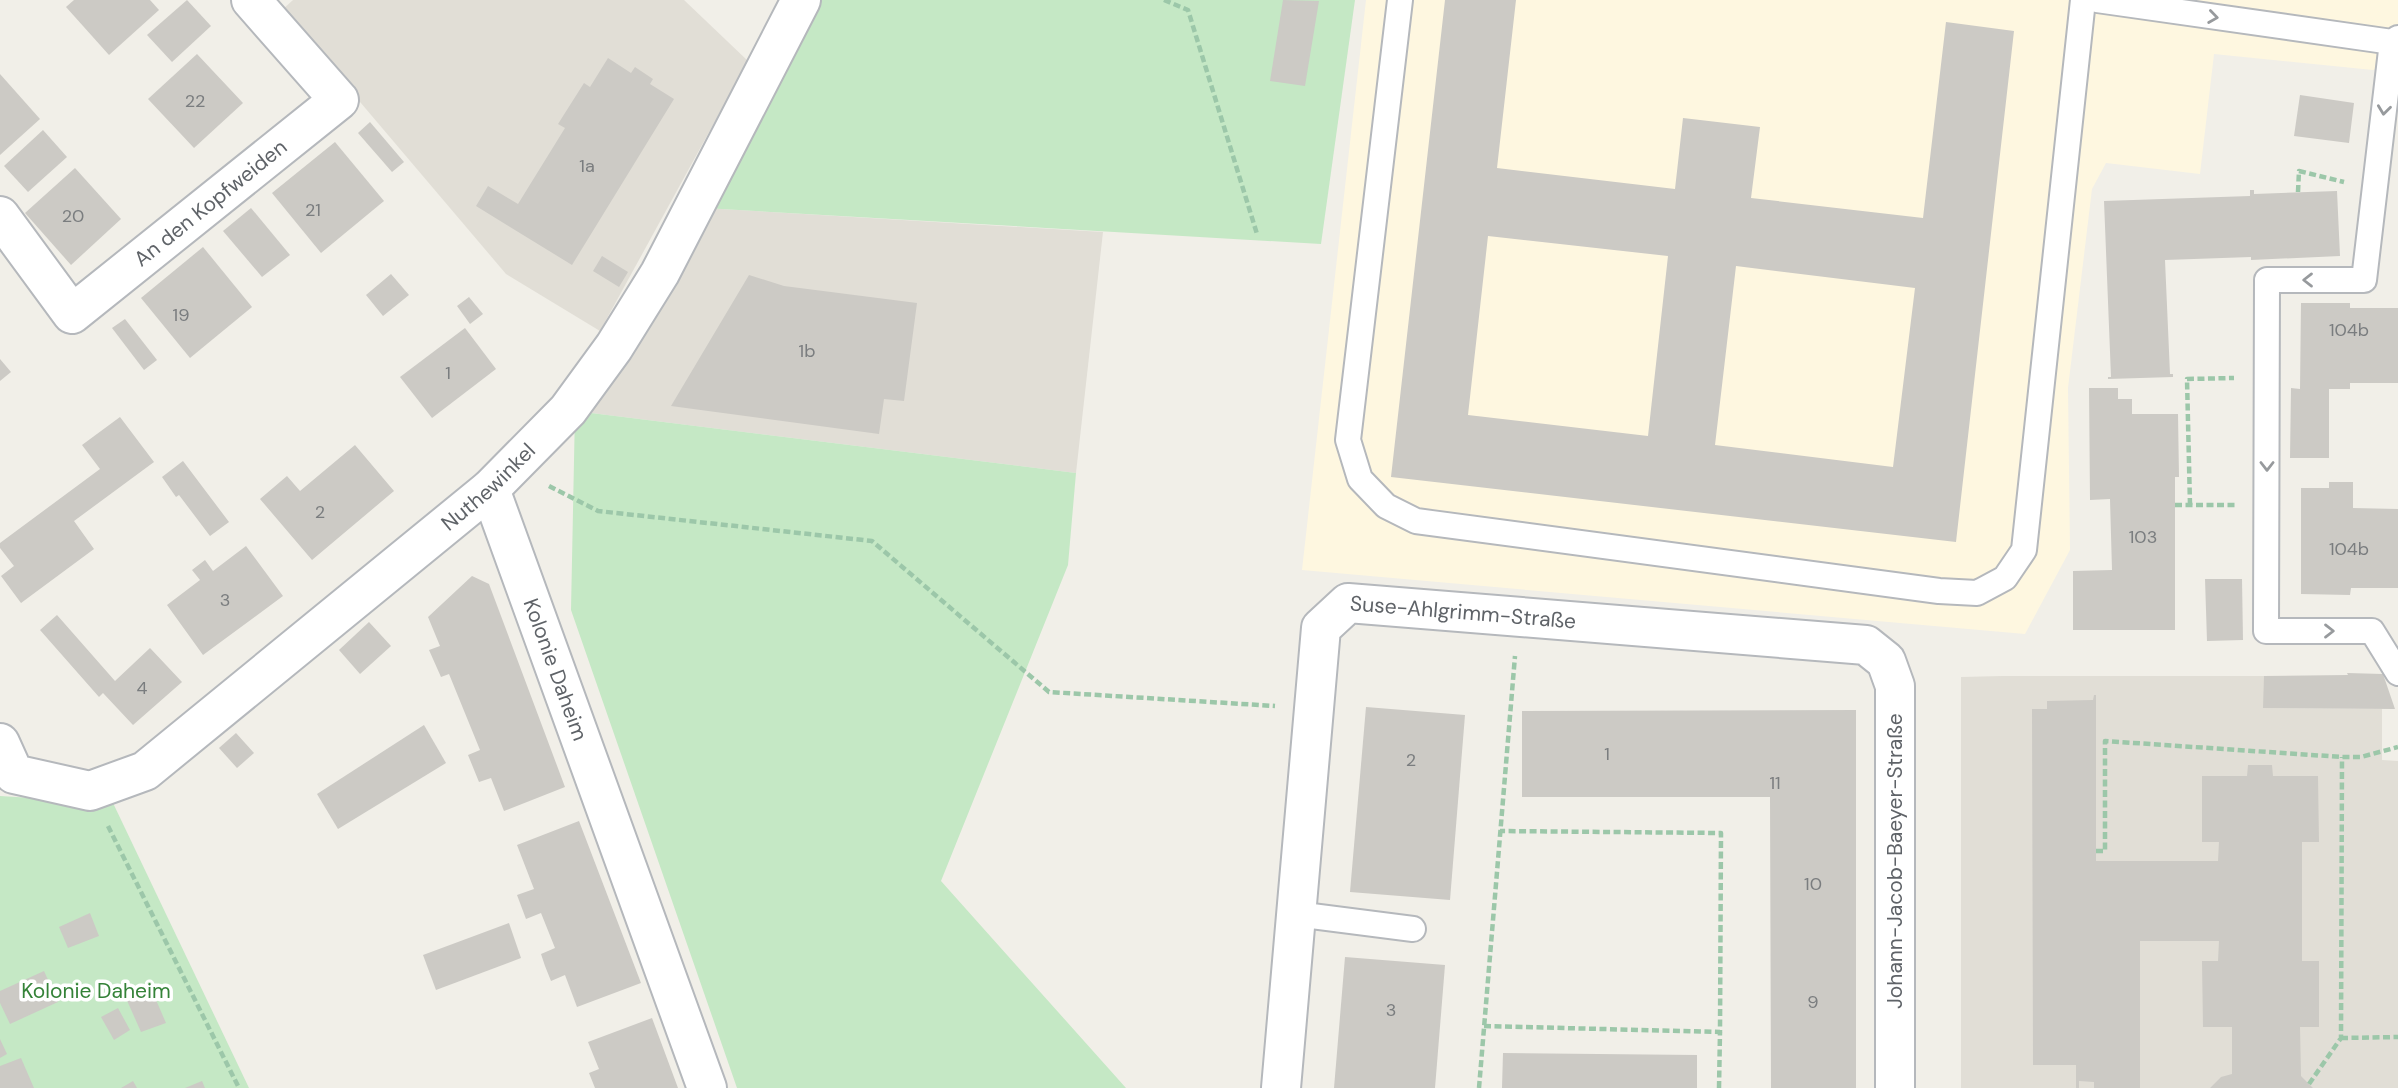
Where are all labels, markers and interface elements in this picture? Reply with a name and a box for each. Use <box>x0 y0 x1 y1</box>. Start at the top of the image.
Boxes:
one-way arrow <box>2207 9 2219 24</box>
house number: 22 <box>185 89 205 113</box>
one-way arrow <box>2376 104 2391 116</box>
street label: An den Kopfweiden <box>128 133 293 273</box>
house number: 1a <box>579 154 595 178</box>
house number: 21 <box>305 198 321 222</box>
house number: 20 <box>62 204 84 228</box>
one-way arrow <box>2303 272 2313 288</box>
house number: 19 <box>173 303 189 327</box>
house number: 104b <box>2329 318 2369 342</box>
house number: 1b <box>799 339 815 363</box>
house number: 1 <box>445 361 451 385</box>
street label: Nuthewinkel <box>435 437 541 537</box>
one-way arrow <box>2259 461 2275 472</box>
house number: 2 <box>315 500 325 524</box>
house number: 103 <box>2129 525 2157 549</box>
house number: 104b <box>2329 537 2369 561</box>
house number: 3 <box>220 588 230 612</box>
street label: Suse-Ahlgrimm-Straße <box>1349 589 1577 635</box>
street label: Kolonie Daheim <box>517 594 594 745</box>
one-way arrow <box>2324 623 2335 639</box>
house number: 4 <box>137 676 148 700</box>
street label: Johann-Jacob-Baeyer-Straße <box>1881 713 1909 1009</box>
house number: 1 <box>1604 742 1610 766</box>
house number: 2 <box>1406 748 1416 772</box>
house number: 11 <box>1769 771 1781 795</box>
house number: 10 <box>1804 872 1822 896</box>
park label: Kolonie Daheim <box>21 977 171 1005</box>
house number: 9 <box>1807 990 1819 1014</box>
house number: 3 <box>1386 998 1396 1022</box>

